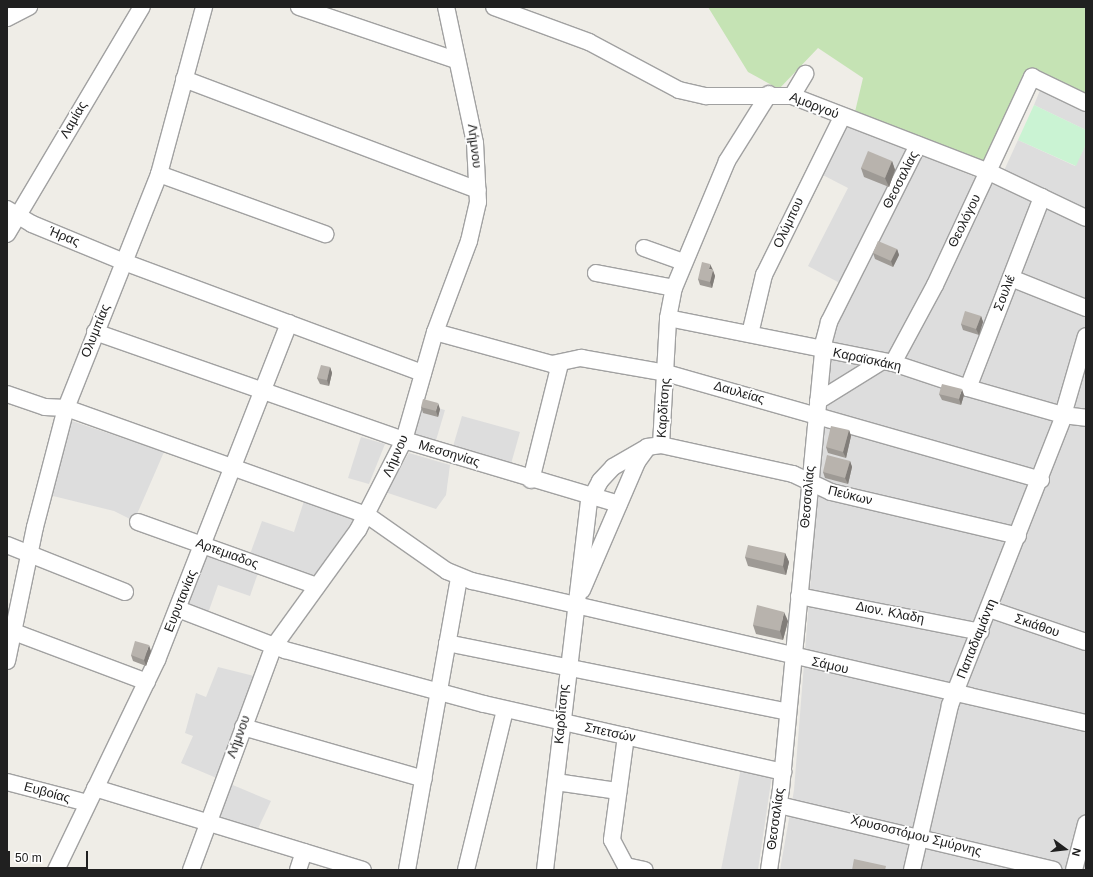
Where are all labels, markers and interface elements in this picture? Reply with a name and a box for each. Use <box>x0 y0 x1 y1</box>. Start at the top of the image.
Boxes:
street label: Αμοργού <box>787 89 841 123</box>
street label: Λαμίας <box>57 99 91 141</box>
street label: Λήμνου <box>464 123 484 169</box>
street label: Θεσσαλίας <box>880 149 922 211</box>
street label: Θεολόγου <box>945 192 985 250</box>
street label: Ολύμπου <box>771 195 807 251</box>
street label: Ήρας <box>46 224 82 250</box>
street label: Σουλιέ <box>991 273 1019 313</box>
street label: Ολυμπίας <box>78 302 114 360</box>
street label: Καραϊσκάκη <box>831 345 903 375</box>
street label: Καρδίτσης <box>654 378 674 438</box>
street label: Δαυλείας <box>712 378 766 408</box>
street label: Λήμνου <box>380 433 412 479</box>
street label: Μεσσηνίας <box>417 437 481 471</box>
street label: Θεσσαλίας <box>798 465 818 529</box>
street label: Πεύκων <box>826 483 874 509</box>
street label: Αρτεμιαδος <box>194 535 260 573</box>
street label: Ευρυτανίας <box>161 568 201 634</box>
street label: Παπαδιαμάντη <box>954 597 1000 681</box>
street label: Διον. Κλαδη <box>854 599 926 627</box>
street label: Σκιάθου <box>1012 611 1062 641</box>
street label: Σάμου <box>810 654 850 678</box>
street label: Καρδίτσης <box>552 683 572 745</box>
street label: Λήμνου <box>224 714 254 760</box>
street label: Σπετσών <box>583 720 637 746</box>
street label: Ευβοίας <box>22 779 72 807</box>
street label: Θεσσαλίας <box>764 787 788 851</box>
street label: Χρυσοστόμου Σμύρνης <box>849 812 983 860</box>
north arrow <box>1045 829 1085 869</box>
scale bar <box>10 843 90 869</box>
text: N <box>1070 847 1083 857</box>
text: 50 m <box>15 851 42 865</box>

